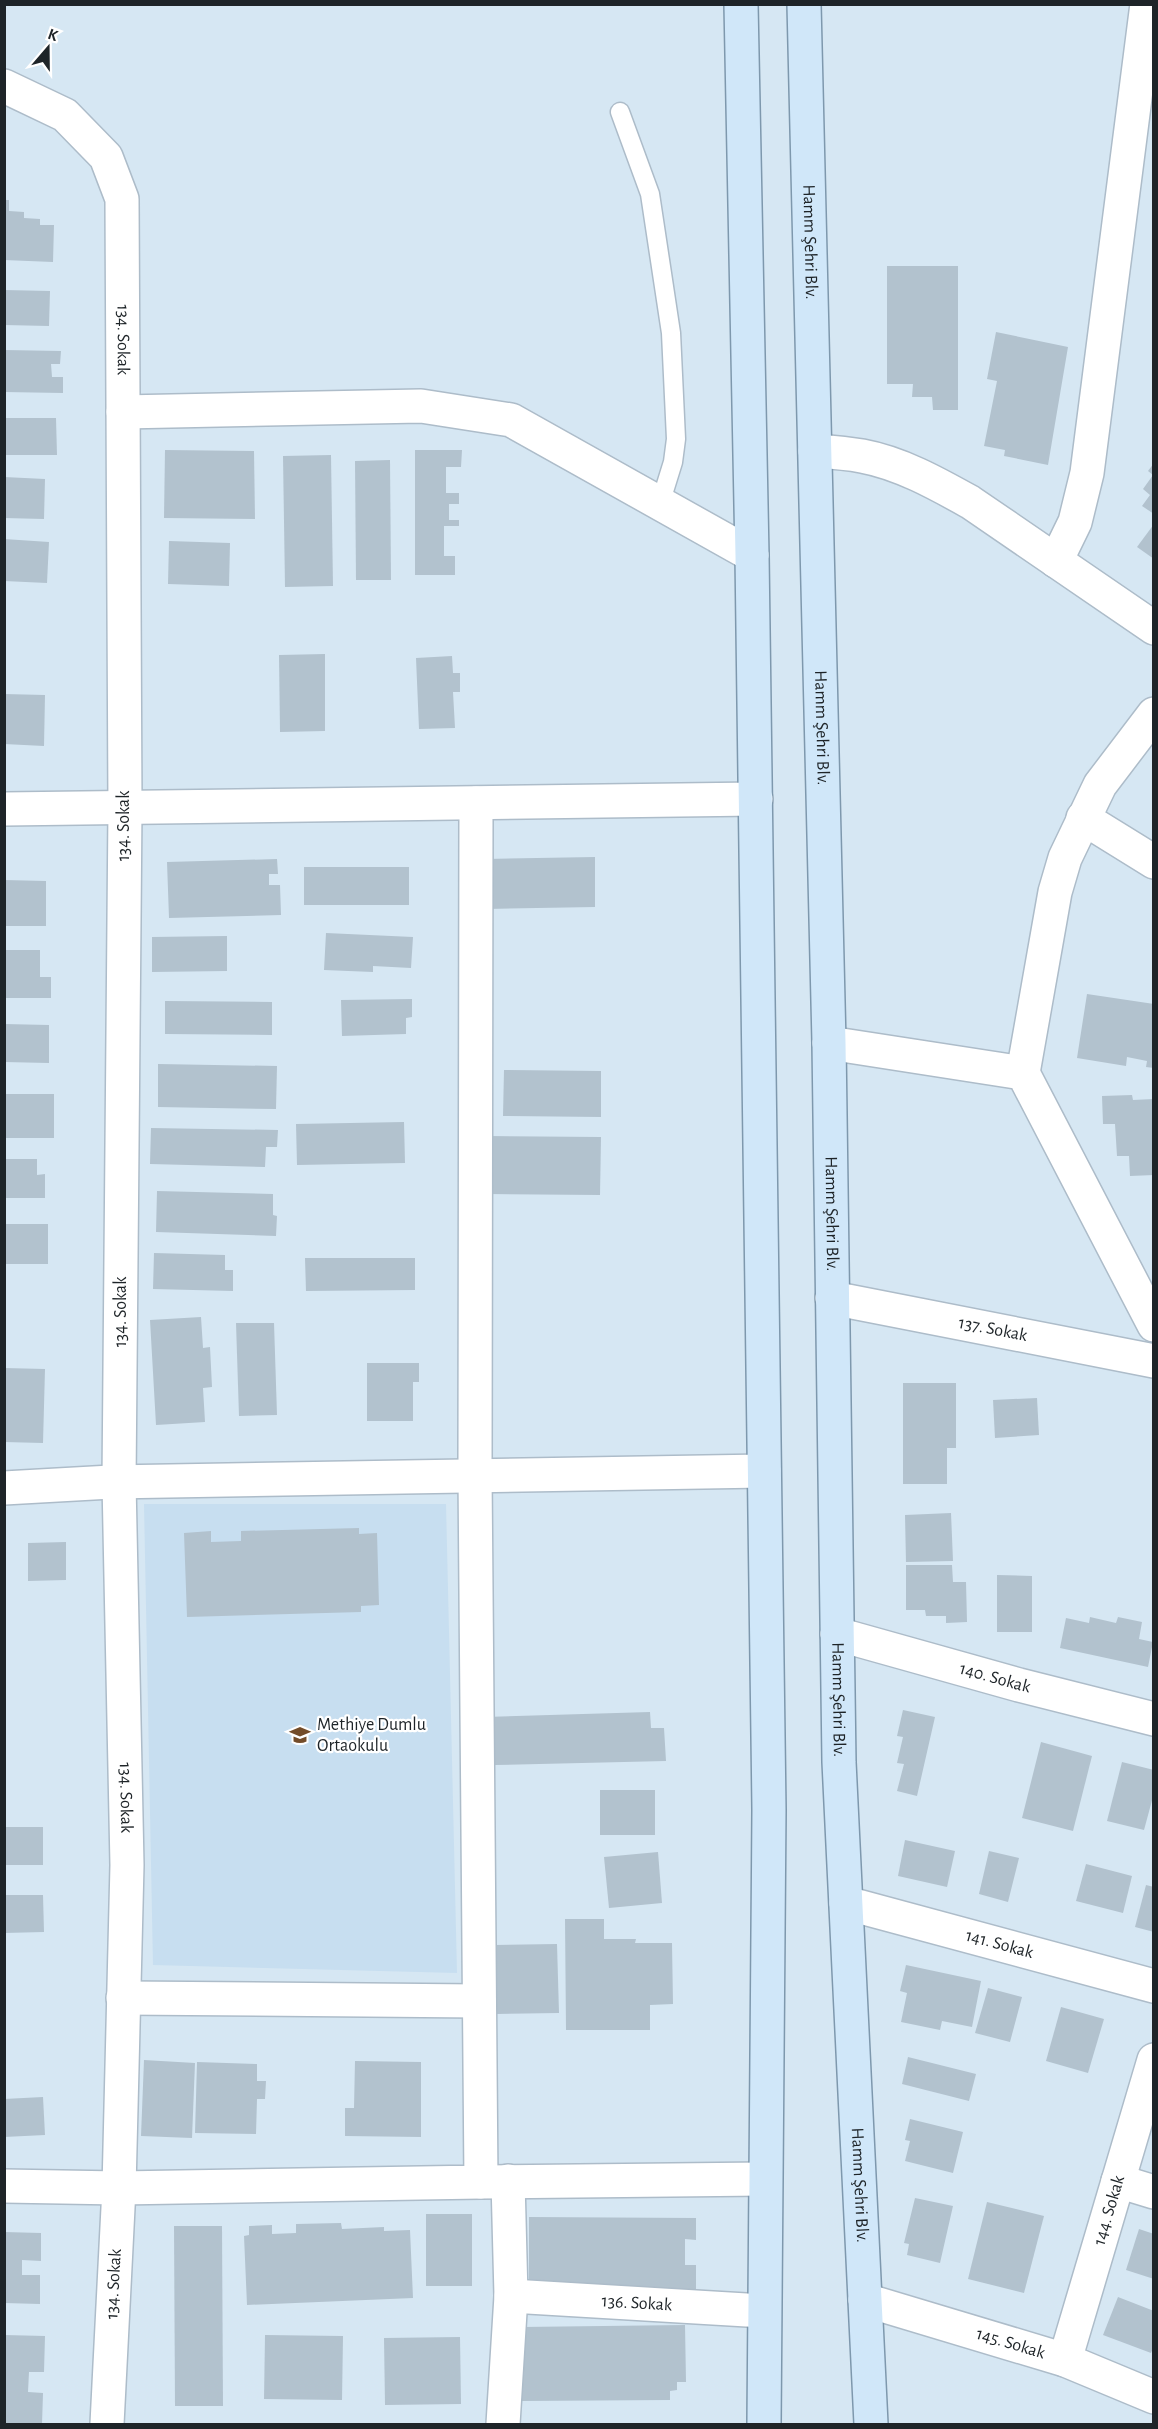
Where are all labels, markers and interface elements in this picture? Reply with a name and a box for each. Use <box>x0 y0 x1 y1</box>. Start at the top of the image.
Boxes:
north arrow <box>18 18 78 78</box>
text: K <box>46 26 61 44</box>
street label: Hamm Şehri Blv. <box>799 184 820 300</box>
street label: 134. Sokak <box>114 304 132 376</box>
street label: Hamm Şehri Blv. <box>811 670 832 786</box>
street label: 134. Sokak <box>115 790 133 861</box>
street label: Hamm Şehri Blv. <box>822 1156 841 1271</box>
street label: 134. Sokak <box>112 1276 130 1347</box>
street label: 137. Sokak <box>957 1314 1030 1345</box>
street label: Hamm Şehri Blv. <box>828 1642 848 1757</box>
street label: 140. Sokak <box>957 1660 1033 1697</box>
place label: Methiye Dumlu Ortaokulu <box>317 1716 426 1755</box>
school or university icon: Methiye Dumlu Ortaokulu <box>288 1723 312 1747</box>
street label: 134. Sokak <box>116 1762 135 1834</box>
street label: 141. Sokak <box>964 1927 1036 1962</box>
street label: Hamm Şehri Blv. <box>848 2127 871 2243</box>
street label: 144. Sokak <box>1090 2173 1128 2248</box>
street label: 134. Sokak <box>103 2247 125 2320</box>
street label: 136. Sokak <box>601 2292 673 2315</box>
street label: 145. Sokak <box>974 2325 1048 2363</box>

